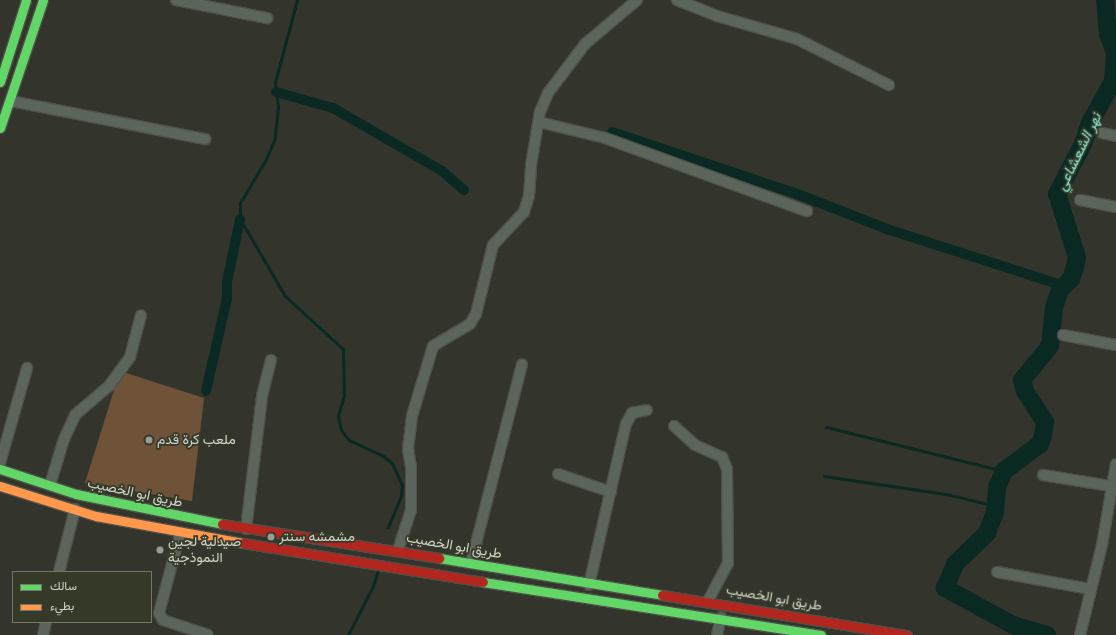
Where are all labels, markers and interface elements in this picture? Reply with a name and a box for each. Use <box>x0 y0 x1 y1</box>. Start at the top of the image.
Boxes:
water label: نهر الشعشاعي <box>1052 110 1106 194</box>
place label: ملعب كرة قدم <box>157 432 236 448</box>
marker: ملعب كرة قدم <box>144 435 154 445</box>
street label: طريق ابو الخصيب <box>86 475 184 511</box>
place label: مشمشه سنتر <box>279 529 355 545</box>
street label: طريق ابو الخصيب <box>405 529 503 563</box>
marker: مشمشه سنتر <box>266 532 276 542</box>
place label: صيدلية لجين النموذجية <box>168 534 241 566</box>
marker: صيدلية لجين النموذجية <box>155 545 165 555</box>
legend <box>12 571 152 623</box>
text: سالك <box>50 579 77 593</box>
street label: طريق ابو الخصيب <box>725 581 823 615</box>
text: بطيء <box>50 599 74 613</box>

